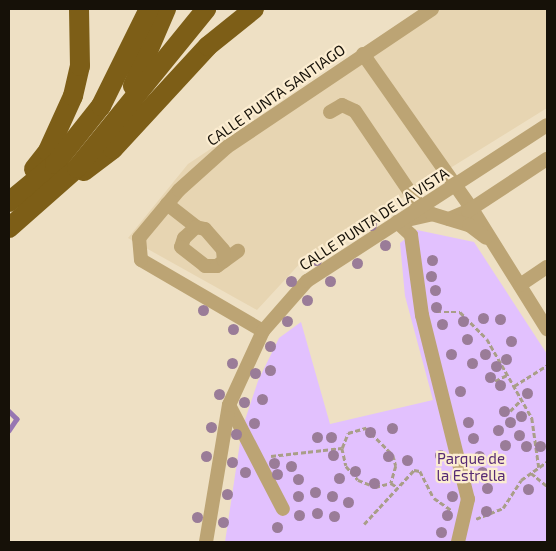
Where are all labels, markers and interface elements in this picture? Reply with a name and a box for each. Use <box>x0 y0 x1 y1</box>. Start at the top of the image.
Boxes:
street label: CALLE PUNTA SANTIAGO <box>203 40 349 150</box>
street label: CALLE PUNTA DE LA VISTA <box>295 164 453 274</box>
park label: Parque de la Estrella <box>437 449 505 484</box>

